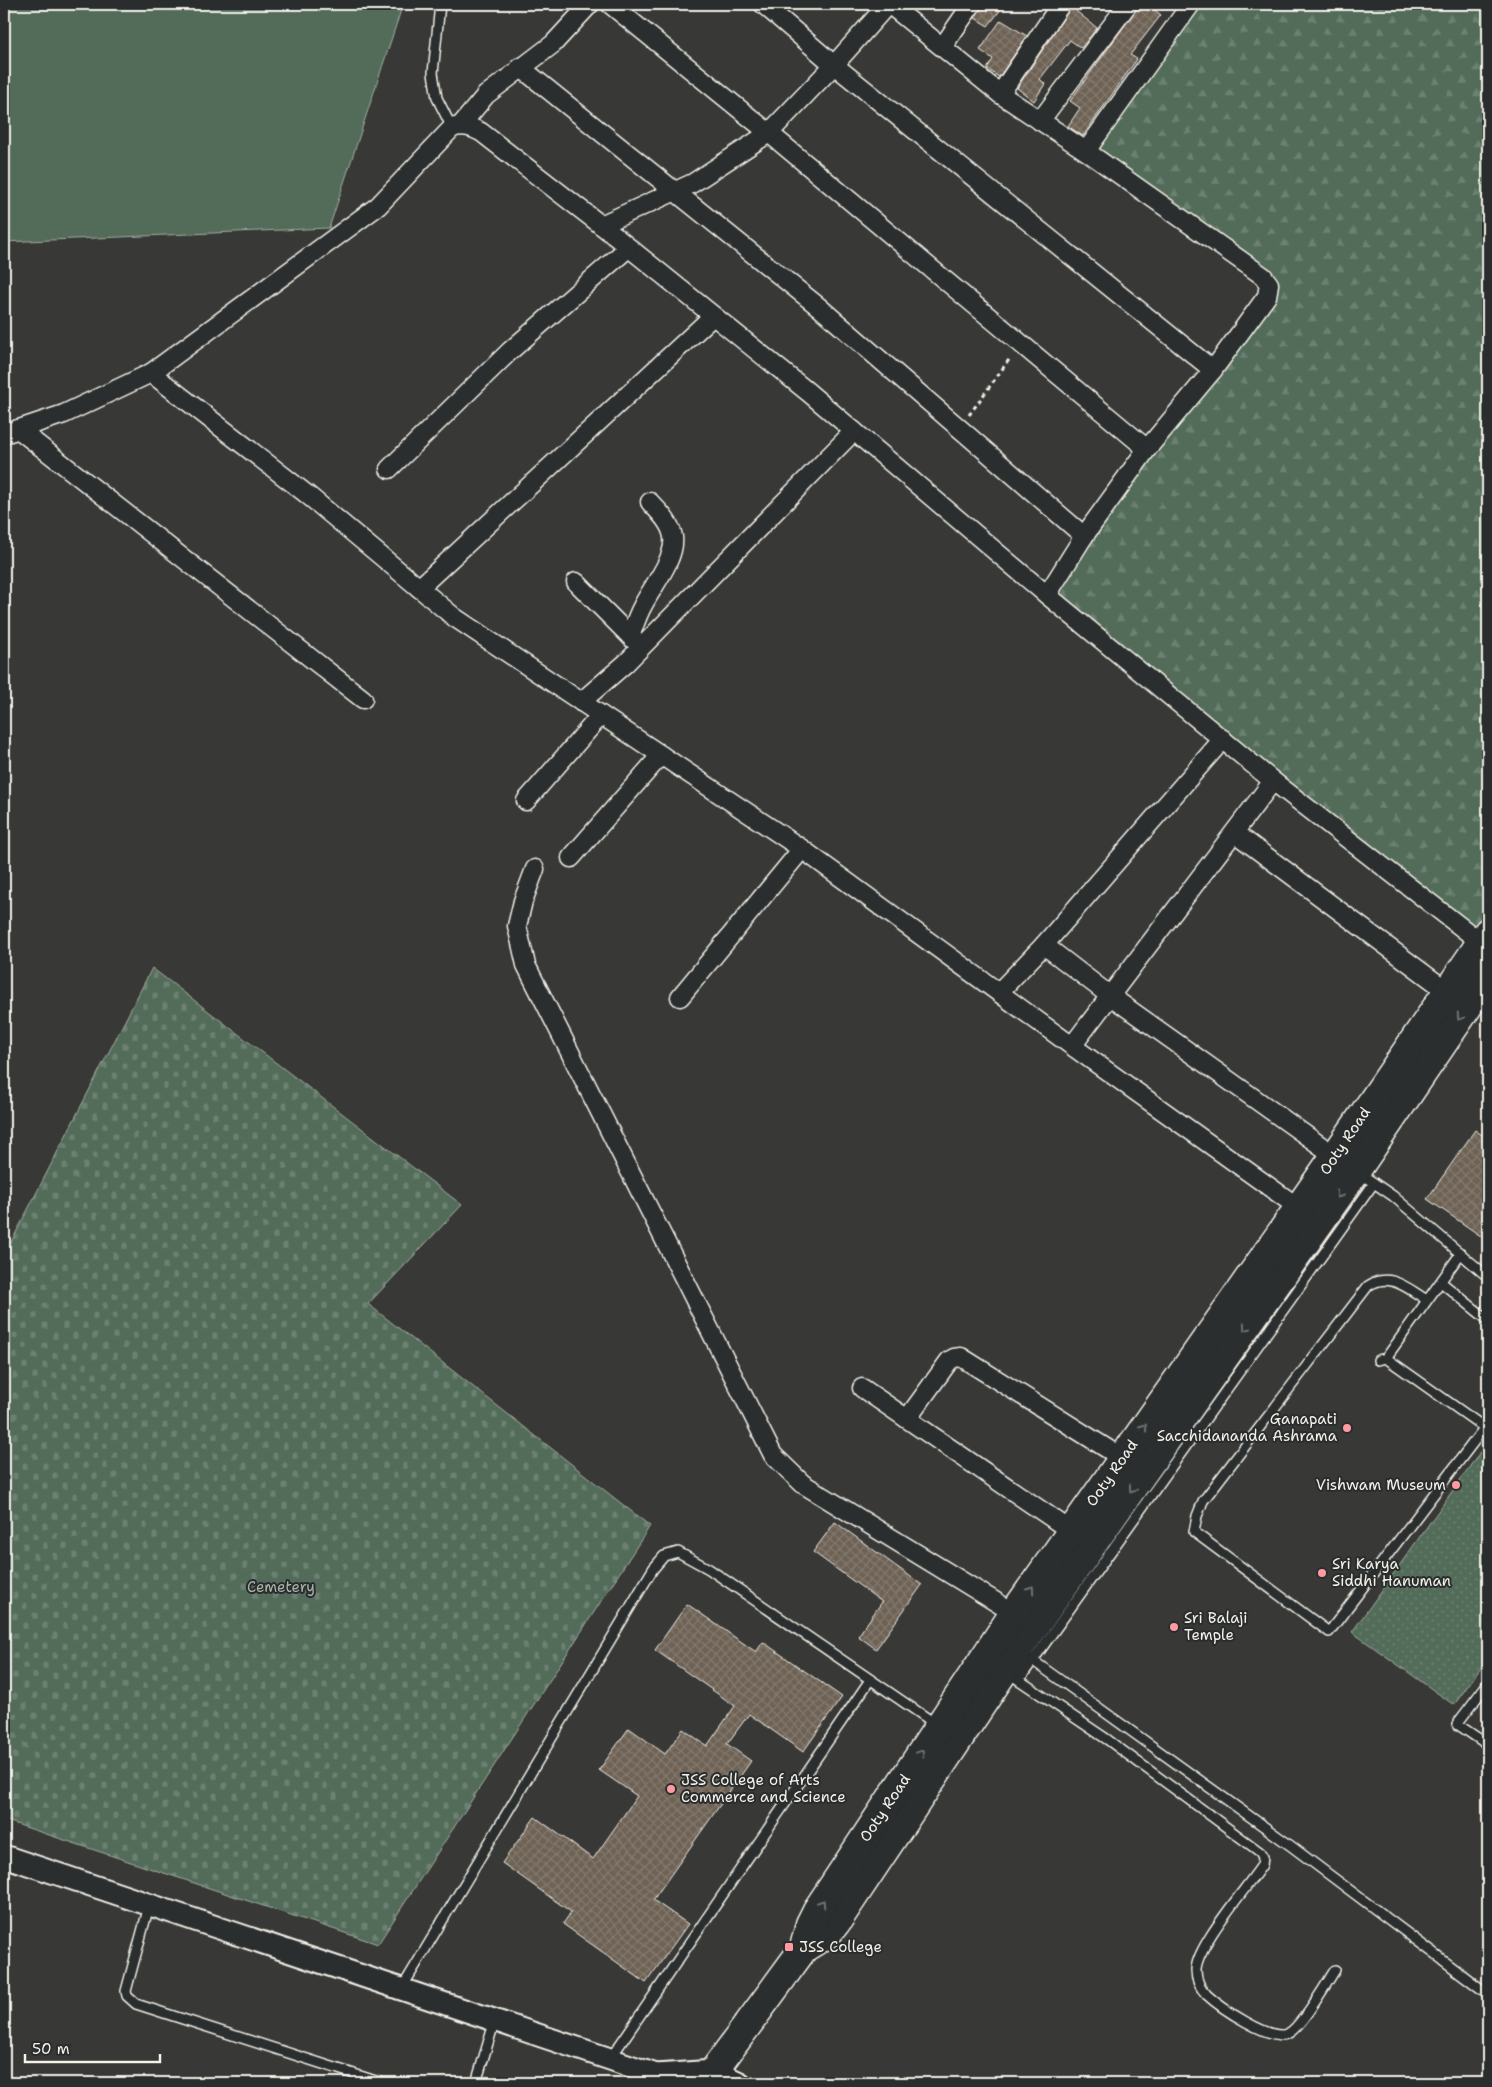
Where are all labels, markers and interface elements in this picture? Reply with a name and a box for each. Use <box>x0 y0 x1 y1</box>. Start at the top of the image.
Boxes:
one-way arrow <box>1457 1012 1467 1021</box>
street label: Ooty Road <box>1315 1103 1375 1179</box>
one-way arrow <box>1336 1189 1345 1199</box>
one-way arrow <box>1243 1322 1252 1332</box>
place label: Ganapati Sacchidananda Ashrama <box>1157 1409 1338 1446</box>
marker: Ganapati Sacchidananda Ashrama <box>1341 1422 1353 1434</box>
one-way arrow <box>1138 1423 1147 1433</box>
street label: Ooty Road <box>1082 1435 1143 1510</box>
place label: Vishwam Museum <box>1316 1475 1446 1495</box>
marker: Vishwam Museum <box>1450 1479 1462 1491</box>
one-way arrow <box>1129 1484 1138 1493</box>
place label: Sri Karya Siddhi Hanuman <box>1332 1554 1451 1591</box>
marker: Sri Karya Siddhi Hanuman <box>1316 1567 1328 1579</box>
park label: Cemetery <box>247 1577 315 1597</box>
one-way arrow <box>1025 1585 1034 1595</box>
place label: Sri Balaji Temple <box>1184 1608 1248 1645</box>
marker: Sri Balaji Temple <box>1168 1621 1180 1633</box>
one-way arrow <box>915 1749 924 1759</box>
place label: JSS College of Arts Commerce and Science <box>681 1770 846 1807</box>
street label: Ooty Road <box>855 1770 915 1846</box>
marker: JSS College of Arts Commerce and Science <box>665 1783 677 1795</box>
one-way arrow <box>816 1899 825 1909</box>
place label: JSS College <box>799 1937 882 1957</box>
marker: JSS College <box>783 1941 795 1953</box>
scale bar <box>25 2032 160 2064</box>
text: 50 m <box>32 2039 70 2059</box>

